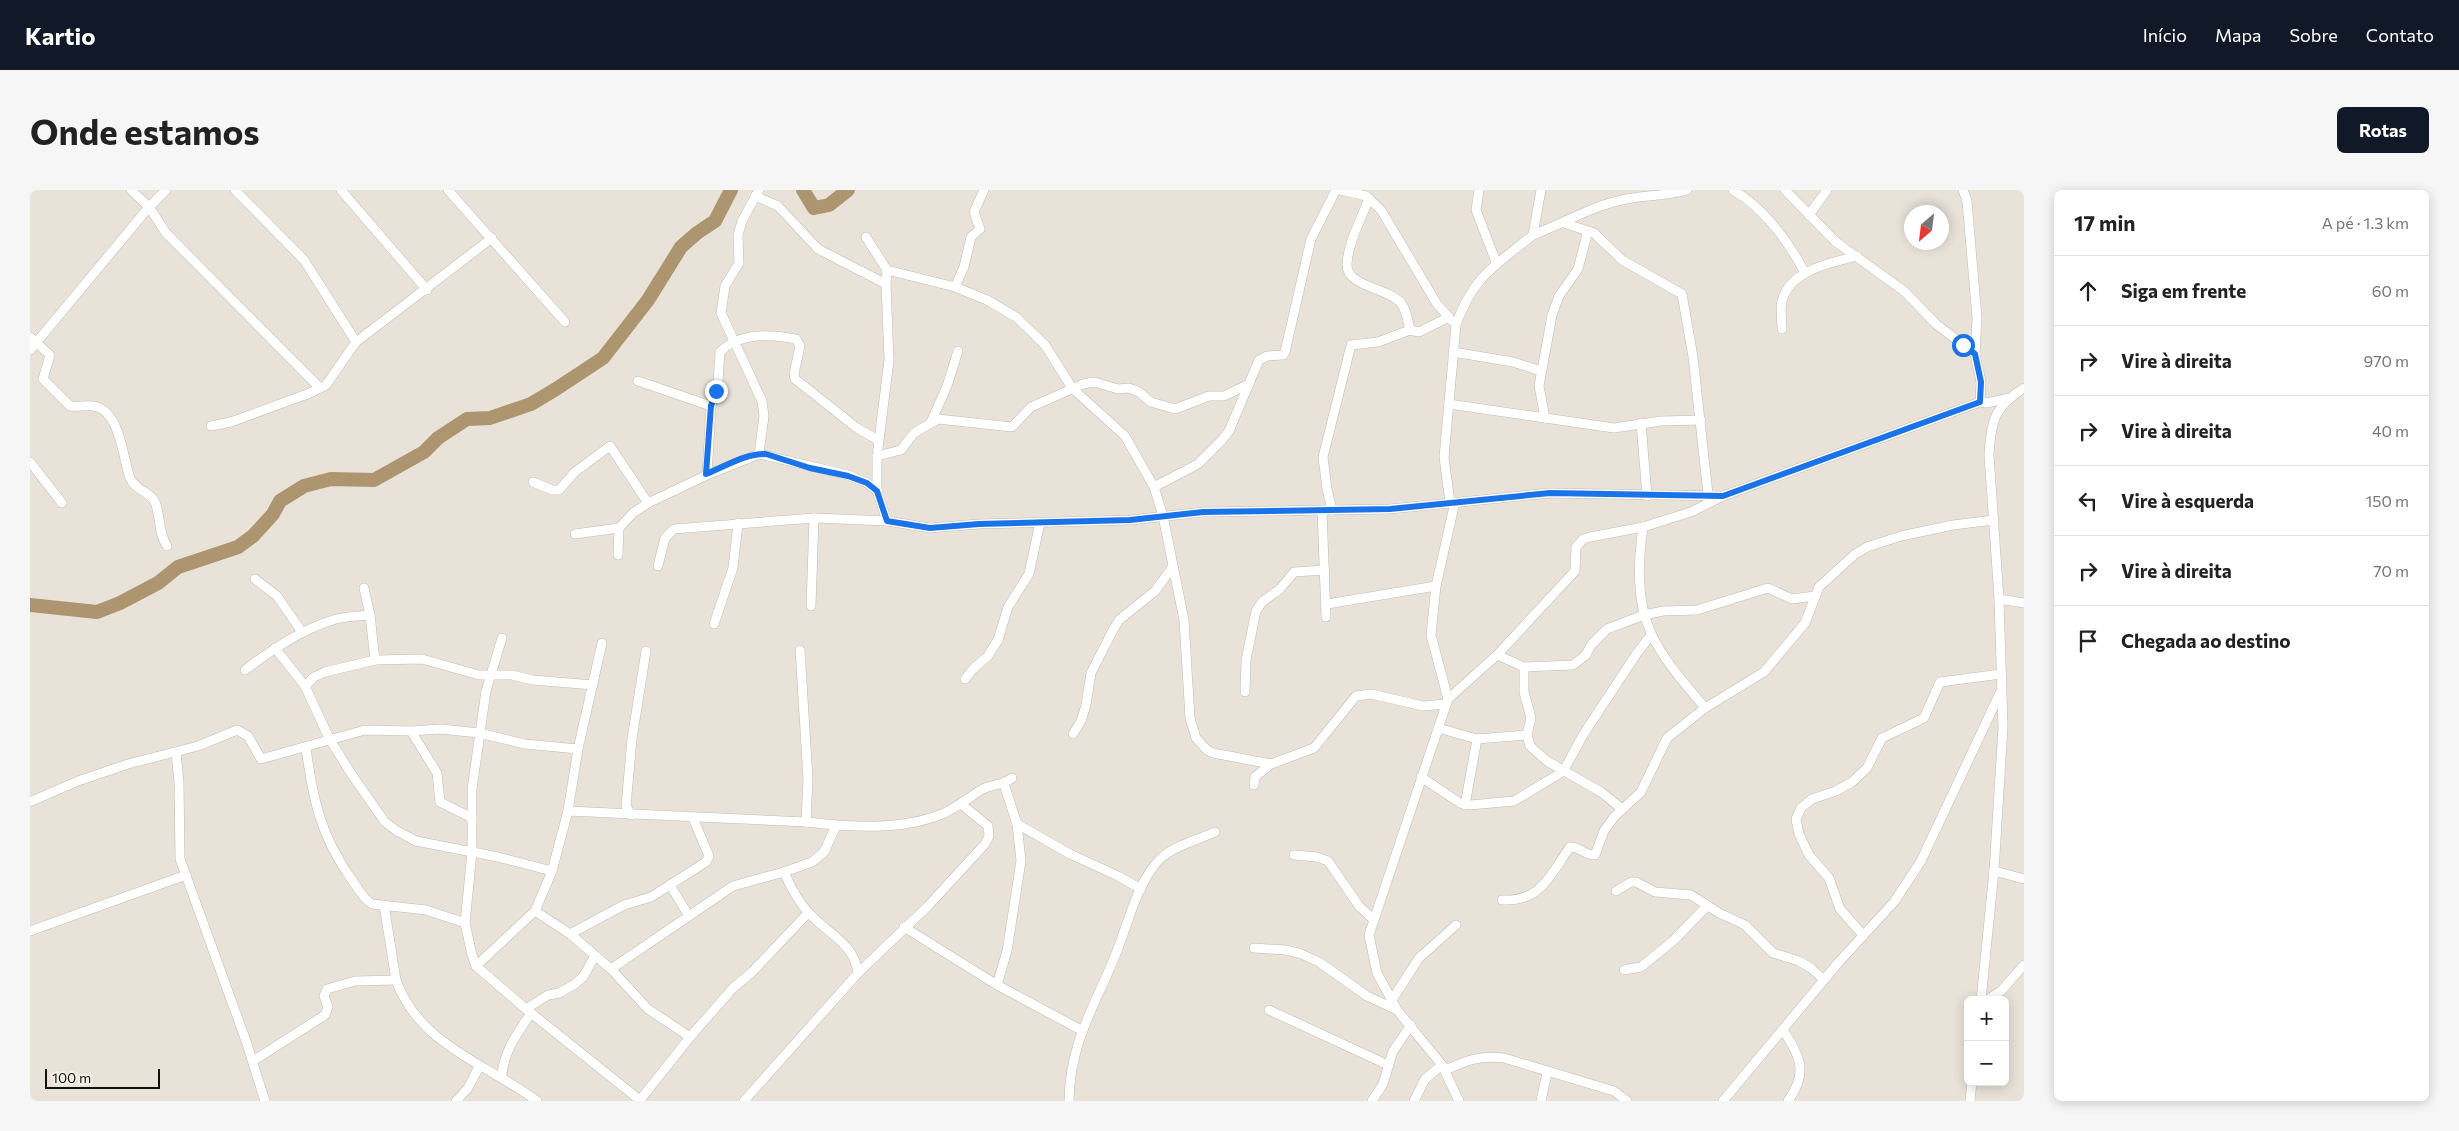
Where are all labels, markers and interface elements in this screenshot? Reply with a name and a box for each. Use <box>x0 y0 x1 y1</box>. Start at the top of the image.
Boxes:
text: Kartio <box>25 21 95 50</box>
text: Início <box>2143 24 2187 46</box>
text: Mapa <box>2215 24 2261 46</box>
text: Sobre <box>2289 24 2338 46</box>
text: Contato <box>2366 24 2434 46</box>
button: Rotas <box>2337 107 2429 153</box>
text: Onde estamos <box>30 109 260 152</box>
north arrow <box>1904 205 1949 250</box>
text: 17 min <box>2074 210 2135 235</box>
text: A pé · 1.3 km <box>2322 213 2409 232</box>
icon: ahead <box>2074 277 2102 305</box>
text: Siga em frente <box>2121 279 2246 302</box>
text: 60 m <box>2372 281 2409 300</box>
route start <box>1952 334 1975 357</box>
icon: right <box>2074 347 2102 375</box>
text: Vire à direita <box>2121 349 2232 372</box>
text: 970 m <box>2363 351 2409 370</box>
route end <box>705 380 728 403</box>
icon: right <box>2074 417 2102 445</box>
text: Vire à direita <box>2121 419 2232 442</box>
text: 40 m <box>2372 421 2409 440</box>
icon: left <box>2074 487 2102 515</box>
text: Vire à esquerda <box>2121 489 2254 512</box>
text: 150 m <box>2366 491 2409 510</box>
icon: right <box>2074 557 2102 585</box>
text: Vire à direita <box>2121 559 2232 582</box>
text: 70 m <box>2373 561 2409 580</box>
icon: arrive <box>2074 627 2102 655</box>
text: Chegada ao destino <box>2121 629 2291 652</box>
map controls <box>1964 996 2009 1086</box>
button: + <box>1964 996 2009 1041</box>
button: − <box>1964 1041 2009 1086</box>
scale bar <box>45 1066 160 1089</box>
text: 100 m <box>52 1069 91 1086</box>

